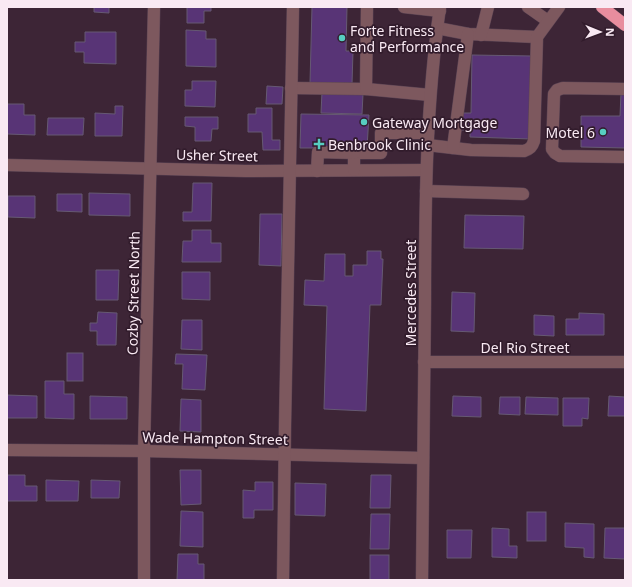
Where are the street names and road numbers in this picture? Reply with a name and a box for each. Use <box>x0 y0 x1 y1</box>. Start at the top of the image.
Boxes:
street label: Usher Street <box>176 145 258 165</box>
street label: Cozby Street North <box>122 231 144 355</box>
street label: Mercedes Street <box>401 240 420 346</box>
street label: Del Rio Street <box>481 338 569 357</box>
street label: Wade Hampton Street <box>142 427 288 449</box>

